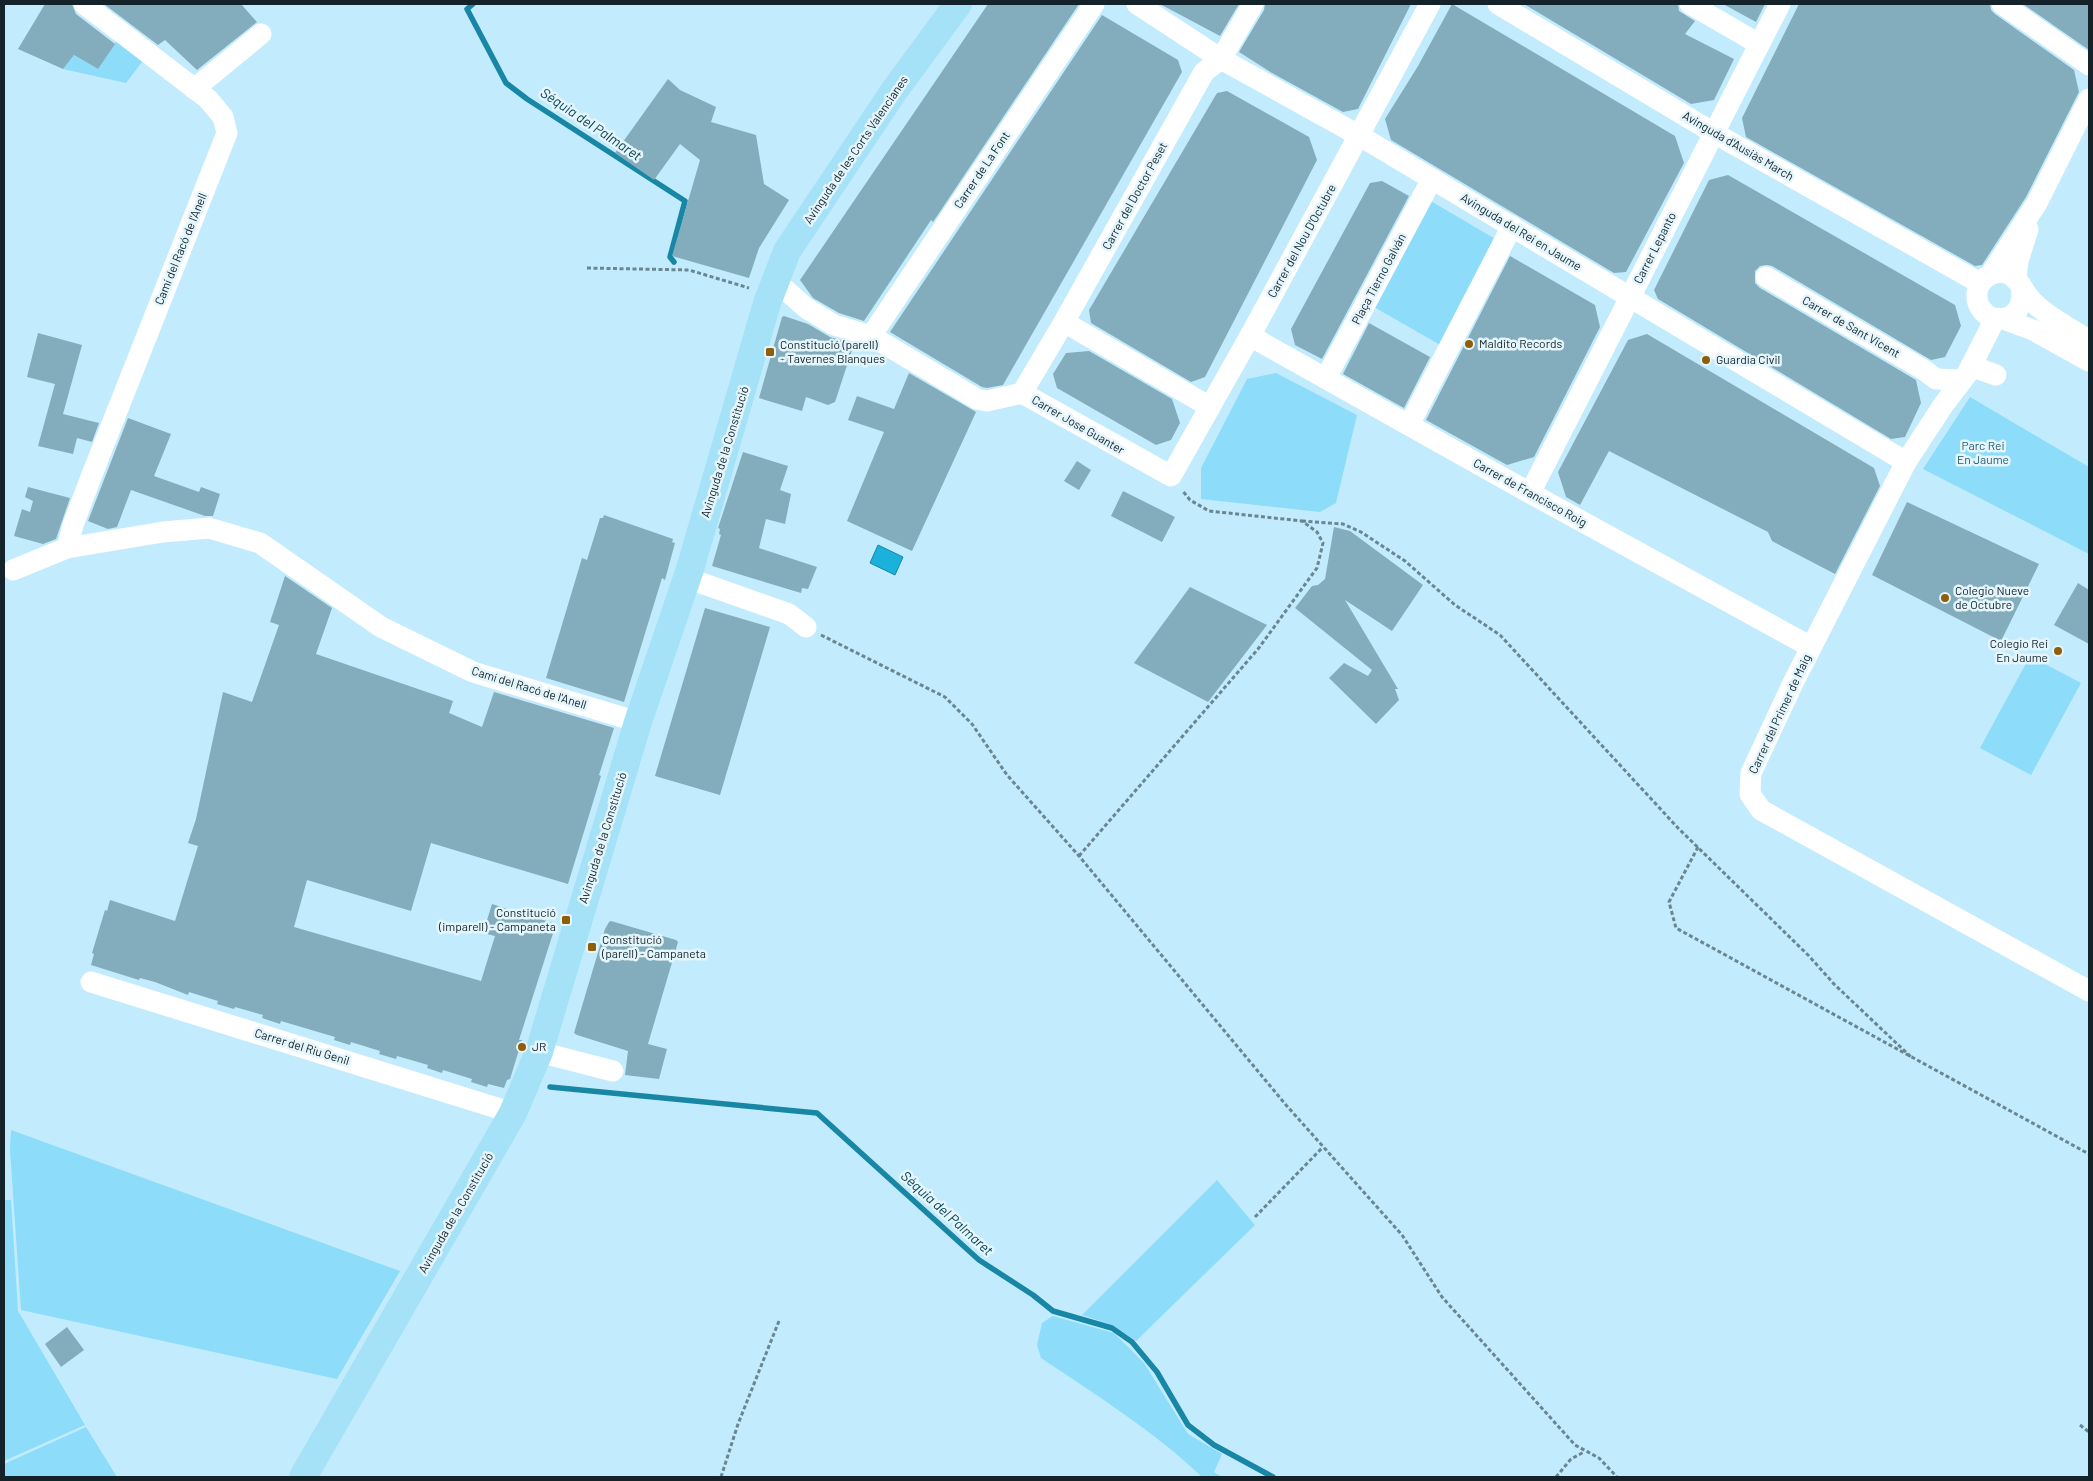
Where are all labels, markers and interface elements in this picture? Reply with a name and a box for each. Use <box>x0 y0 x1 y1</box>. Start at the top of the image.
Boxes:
street label: Avinguda de les Corts Valencianes <box>800 73 910 226</box>
water label: Séquia del Palmaret <box>538 84 645 164</box>
street label: Avinguda d'Ausiàs March <box>1680 108 1797 183</box>
street label: Carrer de La Font <box>950 128 1012 210</box>
street label: Carrer del Doctor Peset <box>1099 139 1169 252</box>
street label: Carrer del Nou D'Octubre <box>1264 181 1338 300</box>
street label: Avinguda del Rei en Jaume <box>1459 190 1584 273</box>
street label: Camí del Racó de l'Anell <box>151 191 209 307</box>
street label: Carrer Lepanto <box>1630 209 1678 286</box>
street label: Plaça Tierno Galván <box>1348 231 1408 326</box>
street label: Carrer de Sant Vicent <box>1800 292 1903 360</box>
place label: Maldito Records <box>1479 336 1563 350</box>
place label: Constitució (parell) - Tavernes Blanques <box>780 337 885 365</box>
marker: Maldito Records <box>1463 338 1475 350</box>
marker: Constitució (parell) - Tavernes Blanques <box>764 346 776 358</box>
place label: Guardia Civil <box>1716 352 1780 366</box>
marker: Guardia Civil <box>1700 354 1712 366</box>
street label: Avinguda de la Constitució <box>697 384 751 519</box>
street label: Carrer Jose Guanter <box>1030 392 1128 457</box>
park label: Parc Rei En Jaume <box>1957 438 2009 466</box>
street label: Carrer de Francisco Roig <box>1471 455 1590 529</box>
place label: Colegio Nueve de Octubre <box>1955 583 2029 611</box>
marker: Colegio Nueve de Octubre <box>1939 592 1951 604</box>
place label: Colegio Rei En Jaume <box>1990 636 2048 664</box>
marker: Colegio Rei En Jaume <box>2052 645 2064 657</box>
street label: Carrer del Primer de Maig <box>1745 652 1813 776</box>
street label: Camí del Racó de l'Anell <box>470 663 588 711</box>
street label: Avinguda de la Constitució <box>575 770 629 905</box>
place label: Constitució (imparell) - Campaneta <box>438 905 556 933</box>
marker: Constitució (imparell) - Campaneta <box>560 914 572 926</box>
place label: Constitució (parell) - Campaneta <box>601 932 706 960</box>
marker: Constitució (parell) - Campaneta <box>586 941 598 953</box>
street label: Carrer del Riu Genil <box>253 1025 351 1067</box>
place label: JR <box>532 1039 546 1053</box>
marker: JR <box>516 1041 528 1053</box>
street label: Avinguda de la Constitució <box>415 1150 495 1275</box>
water label: Séquia del Palmaret <box>898 1167 997 1258</box>

